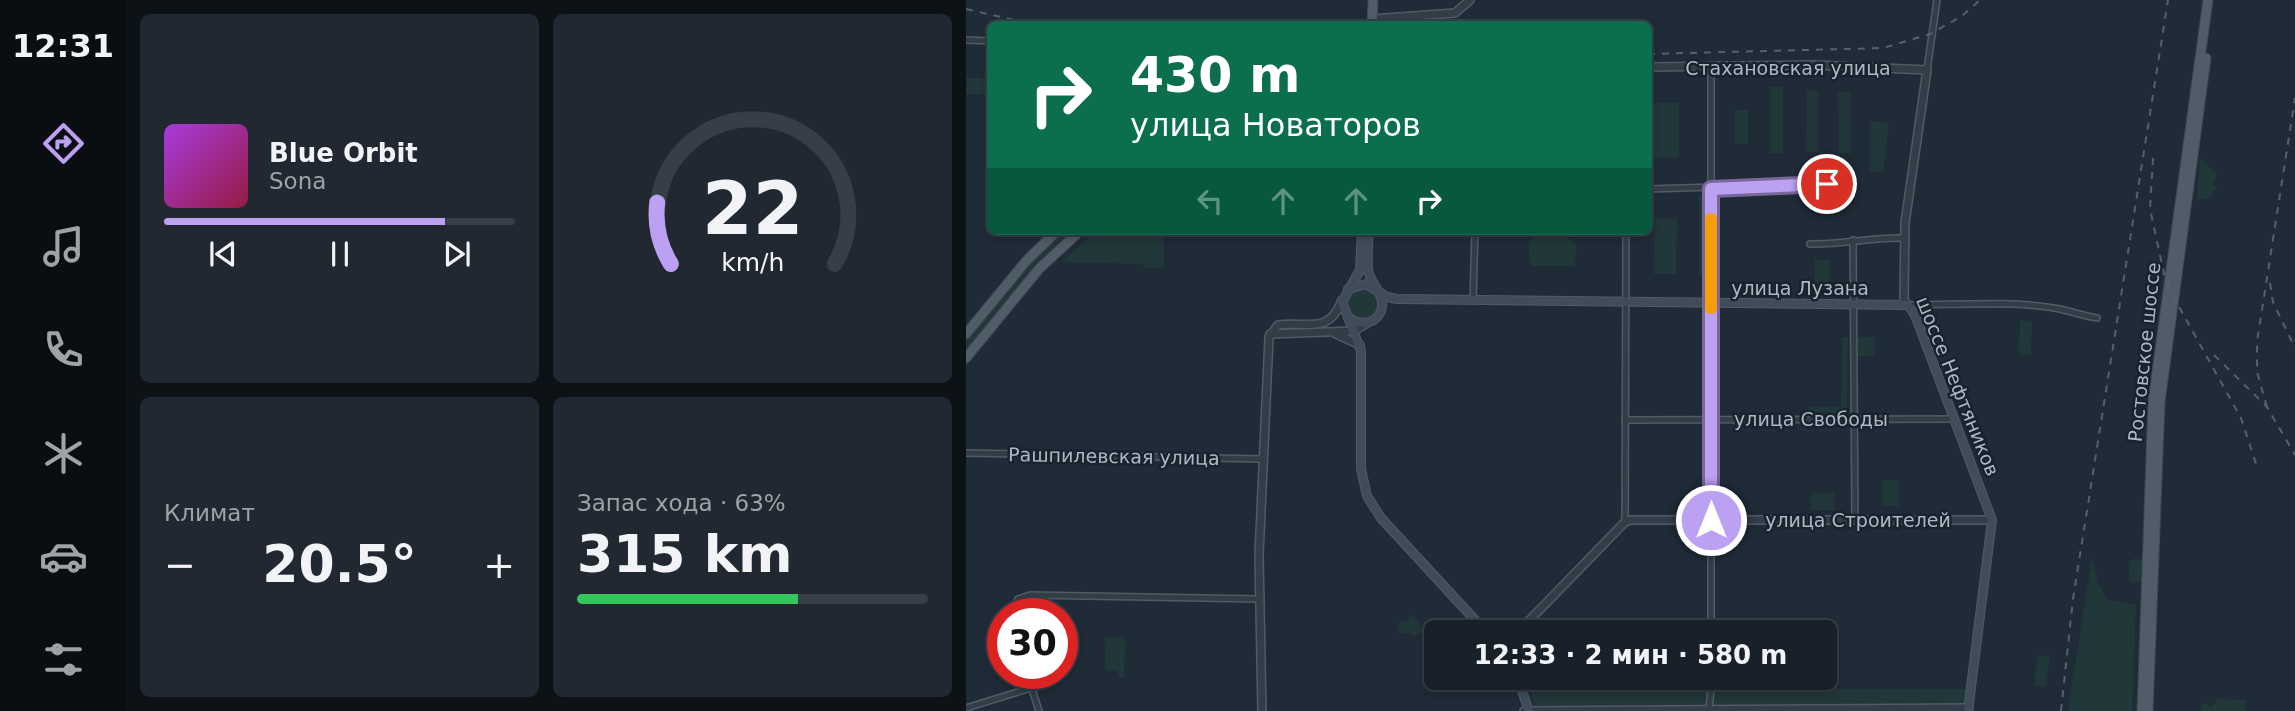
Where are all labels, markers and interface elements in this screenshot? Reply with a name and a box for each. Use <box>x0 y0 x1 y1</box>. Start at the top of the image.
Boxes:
text: 12:31 <box>12 27 114 65</box>
text: 430 m <box>1130 47 1300 104</box>
icon: right <box>1015 49 1106 140</box>
street label: Стахановская улица <box>1685 57 1891 79</box>
text: улица Новаторов <box>1130 106 1421 144</box>
icon: directions <box>39 119 88 168</box>
text: Blue Orbit <box>269 138 418 168</box>
pin <box>1797 154 1857 214</box>
icon: arrive <box>1808 165 1846 203</box>
text: 22 <box>702 167 803 252</box>
text: Sona <box>269 168 326 194</box>
icon: left <box>1191 182 1229 220</box>
icon: ahead <box>1264 182 1302 220</box>
icon: ahead <box>1337 182 1375 220</box>
icon: right <box>1410 182 1448 220</box>
icon: music <box>39 222 88 271</box>
icon: previous <box>204 235 242 273</box>
icon: pause <box>321 235 359 273</box>
icon: next <box>438 235 476 273</box>
text: km/h <box>721 248 784 277</box>
street label: Ростовское шоссе <box>2124 261 2164 443</box>
street label: улица Лузана <box>1731 277 1869 299</box>
street label: шоссе Нефтяников <box>1912 293 2004 479</box>
icon: phone <box>39 325 88 374</box>
street label: улица Свободы <box>1734 408 1888 430</box>
icon: climate <box>39 429 88 478</box>
street label: Рашпилевская улица <box>1008 443 1220 469</box>
position arrow <box>1674 483 1748 557</box>
text: Запас хода · 63% <box>577 490 786 516</box>
text: Климат <box>164 500 255 526</box>
street label: улица Строителей <box>1765 509 1951 531</box>
text: 315 km <box>577 524 792 584</box>
icon: car <box>39 532 88 581</box>
text: 20.5° <box>262 534 417 594</box>
text: − <box>164 543 196 587</box>
text: + <box>483 543 515 587</box>
speed limit sign: 30 <box>987 598 1078 689</box>
icon: filters <box>39 635 88 684</box>
text: 12:33 · 2 мин · 580 m <box>1474 640 1787 670</box>

